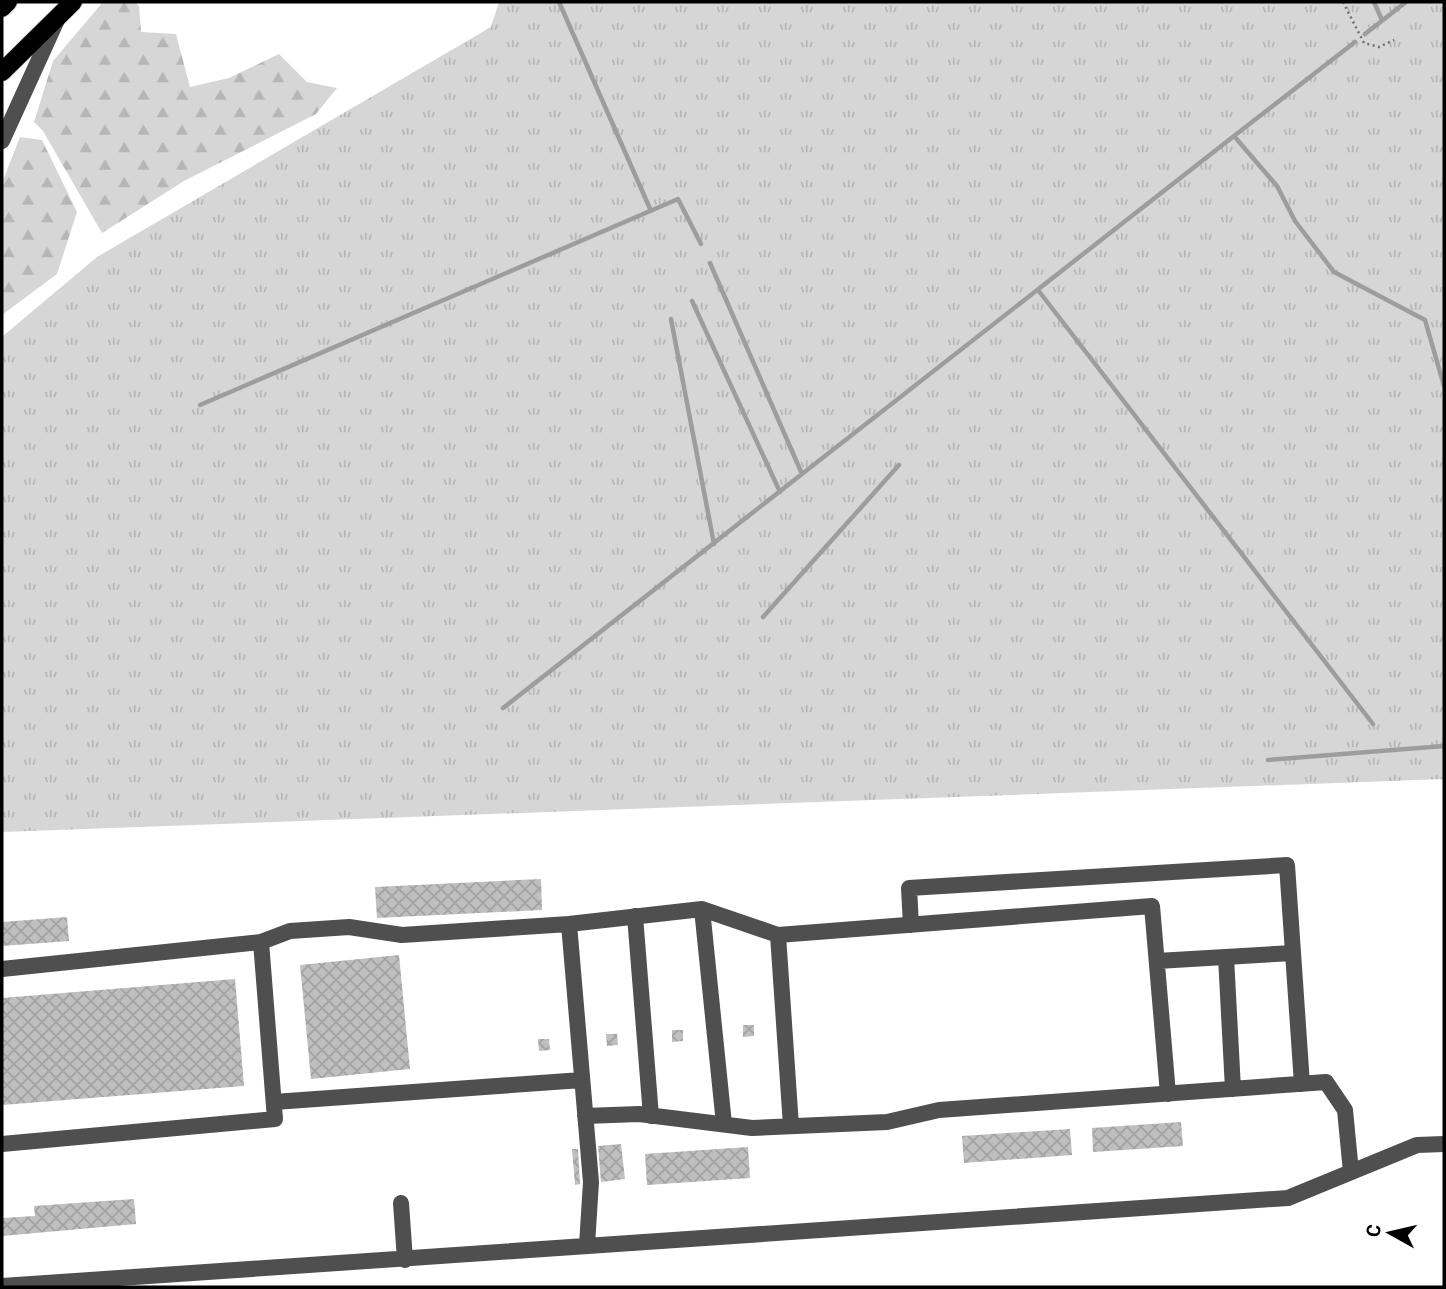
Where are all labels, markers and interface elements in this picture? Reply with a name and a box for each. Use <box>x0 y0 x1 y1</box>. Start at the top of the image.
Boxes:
north arrow <box>1355 1198 1425 1268</box>
text: С <box>1361 1223 1386 1238</box>

